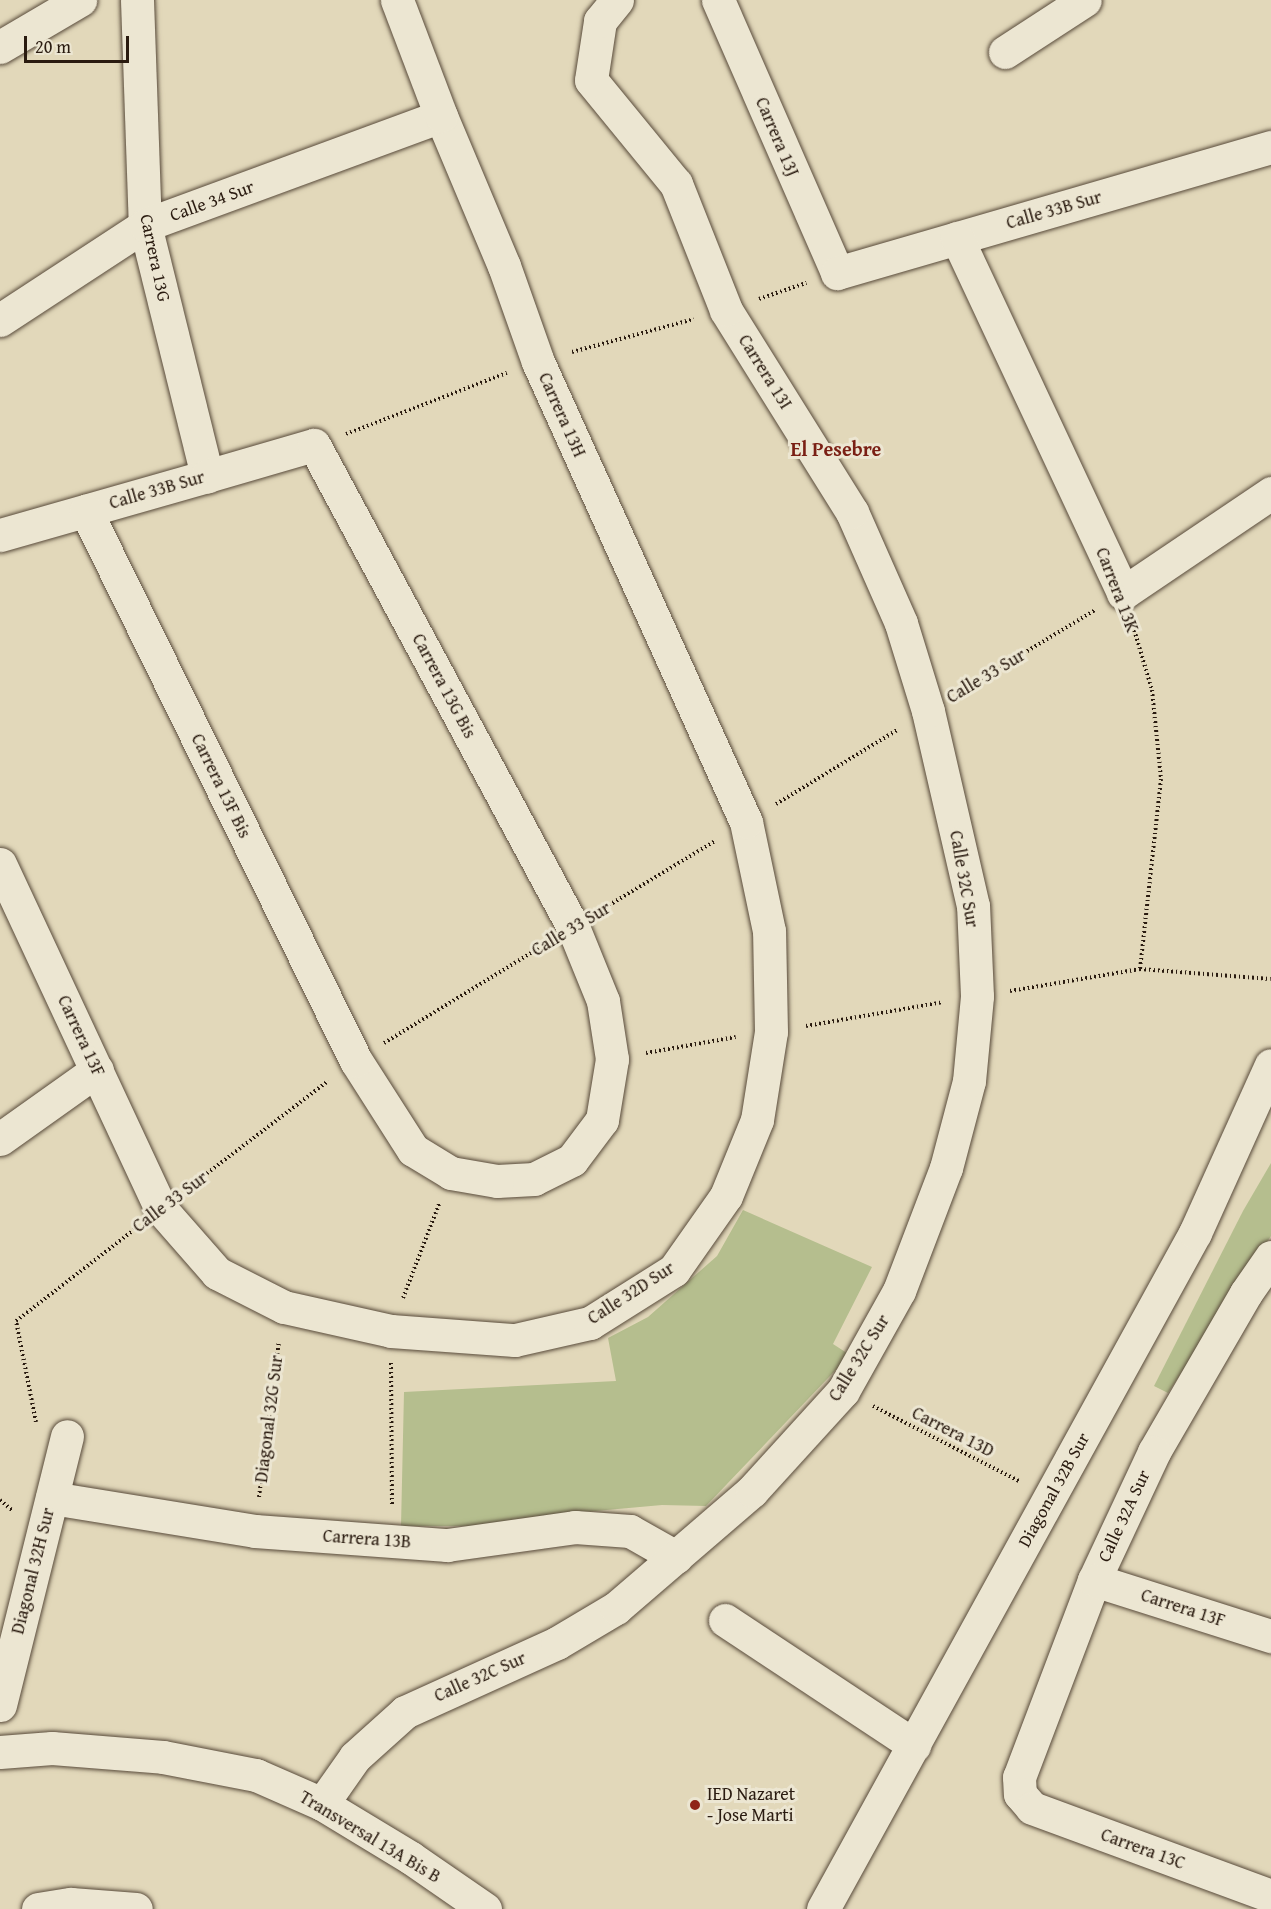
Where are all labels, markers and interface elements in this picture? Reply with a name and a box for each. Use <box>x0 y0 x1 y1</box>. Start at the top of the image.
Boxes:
scale bar <box>27 24 132 62</box>
text: 20 m <box>35 33 71 60</box>
street label: Carrera 13J <box>751 94 803 180</box>
street label: Calle 34 Sur <box>167 176 257 226</box>
street label: Calle 33B Sur <box>1004 186 1104 234</box>
street label: Carrera 13G <box>135 212 175 304</box>
street label: Carrera 13I <box>734 331 796 413</box>
street label: Carrera 13H <box>534 369 590 461</box>
district label: El Pesebre <box>791 436 881 460</box>
street label: Calle 33B Sur <box>107 466 207 514</box>
street label: Carrera 13K <box>1091 545 1143 635</box>
street label: Carrera 13G Bis <box>407 630 481 742</box>
street label: Calle 33 Sur <box>943 644 1029 708</box>
street label: Carrera 13F Bis <box>186 730 256 842</box>
street label: Calle 32C Sur <box>945 829 983 929</box>
street label: Calle 33 Sur <box>528 897 614 961</box>
street label: Carrera 13F <box>53 992 109 1080</box>
street label: Calle 33 Sur <box>128 1167 212 1237</box>
street label: Calle 32D Sur <box>584 1257 678 1329</box>
street label: Calle 32C Sur <box>824 1311 894 1405</box>
street label: Diagonal 32G Sur <box>250 1354 288 1484</box>
street label: Carrera 13D <box>908 1402 998 1462</box>
street label: Diagonal 32B Sur <box>1014 1429 1094 1551</box>
street label: Calle 32A Sur <box>1093 1467 1155 1565</box>
street label: Diagonal 32H Sur <box>7 1506 59 1636</box>
street label: Carrera 13B <box>322 1525 412 1553</box>
street label: Carrera 13F <box>1138 1584 1228 1632</box>
street label: Calle 32C Sur <box>431 1647 529 1707</box>
place label: IED Nazaret - Jose Marti <box>707 1784 795 1826</box>
street label: Transversal 13A Bis B <box>295 1786 445 1888</box>
marker: IED Nazaret - Jose Marti <box>688 1798 702 1812</box>
street label: Carrera 13C <box>1098 1824 1188 1874</box>

